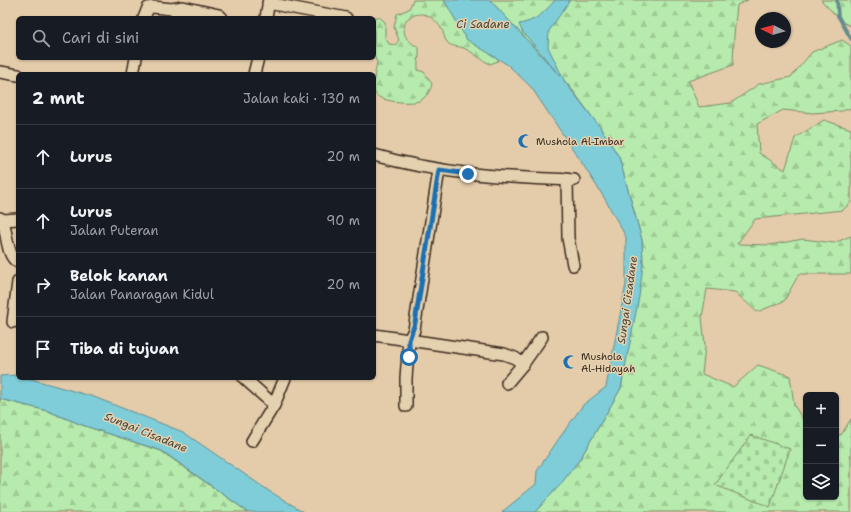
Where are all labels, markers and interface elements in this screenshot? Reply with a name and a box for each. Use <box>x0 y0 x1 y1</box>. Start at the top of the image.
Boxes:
north arrow <box>755 12 791 48</box>
search box <box>16 16 376 60</box>
water label: Ci Sadane <box>456 17 510 32</box>
icon: search <box>30 27 52 49</box>
text: Cari di sini <box>62 28 139 48</box>
text: 2 mnt <box>32 87 85 109</box>
text: Jalan kaki · 130 m <box>243 90 360 107</box>
mosque icon: Mushola Al-Imbar <box>517 133 533 149</box>
place label: Mushola Al-Imbar <box>536 135 625 148</box>
icon: ahead <box>32 146 54 168</box>
text: Lurus <box>70 147 112 167</box>
text: 20 m <box>327 148 360 165</box>
route end <box>459 165 477 183</box>
text: Lurus <box>70 202 112 222</box>
icon: ahead <box>32 210 54 232</box>
text: 90 m <box>326 212 360 229</box>
text: Jalan Puteran <box>70 222 159 239</box>
water label: Sungai Cisadane <box>614 255 641 345</box>
text: Belok kanan <box>70 266 168 286</box>
icon: right <box>32 274 54 296</box>
text: 20 m <box>327 276 360 293</box>
text: Jalan Panaragan Kidul <box>70 286 214 303</box>
icon: arrive <box>32 338 54 360</box>
text: Tiba di tujuan <box>70 339 179 359</box>
route start <box>400 348 418 366</box>
place label: Mushola Al-Hidayah <box>581 350 635 375</box>
mosque icon: Mushola Al-Hidayah <box>562 354 578 370</box>
map controls <box>803 392 839 500</box>
button: + <box>803 392 839 428</box>
water label: Sungai Cisadane <box>102 409 190 456</box>
button: − <box>803 428 839 464</box>
button: layers <box>803 464 839 500</box>

